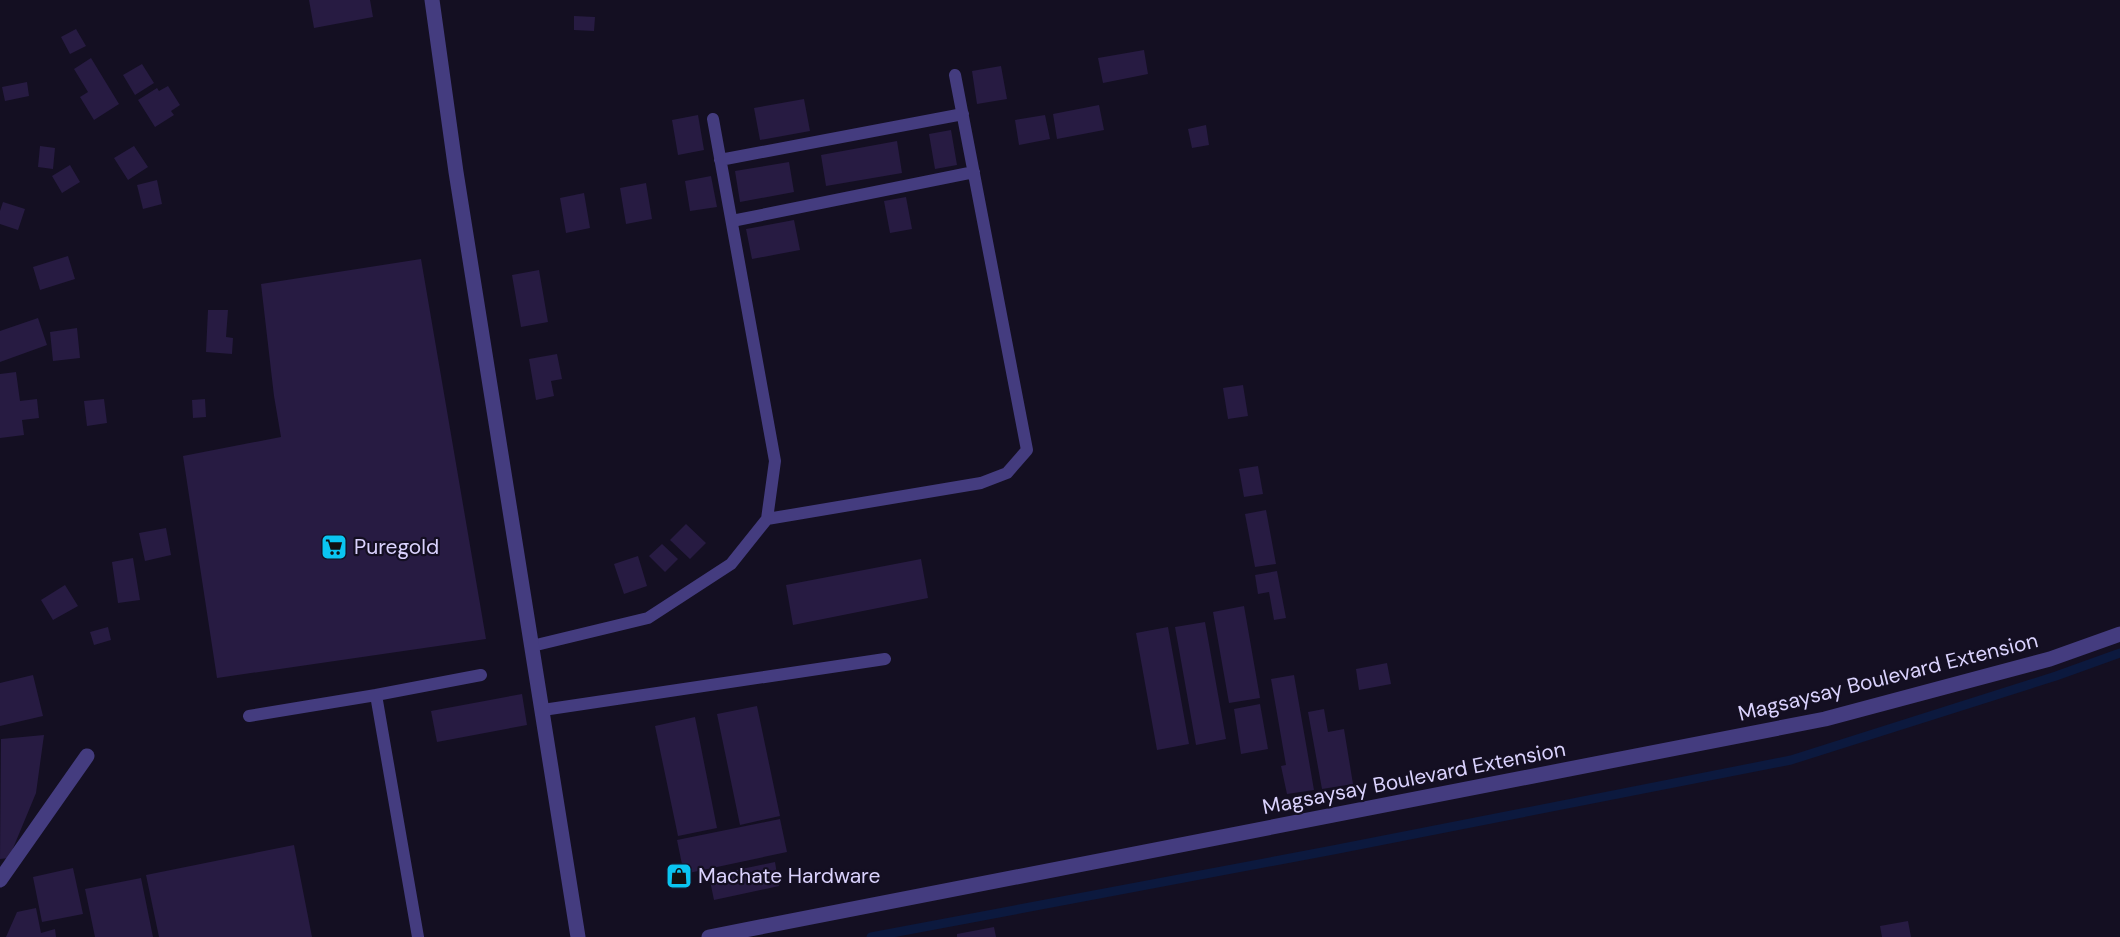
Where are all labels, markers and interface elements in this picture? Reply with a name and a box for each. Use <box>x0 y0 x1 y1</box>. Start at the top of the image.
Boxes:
supermarket icon: Puregold <box>319 532 349 562</box>
place label: Puregold <box>354 533 439 561</box>
street label: Magsaysay Boulevard Extension <box>1735 626 2041 728</box>
street label: Magsaysay Boulevard Extension <box>1260 735 1568 821</box>
shop icon: Machate Hardware <box>664 861 694 891</box>
place label: Machate Hardware <box>698 862 880 890</box>

